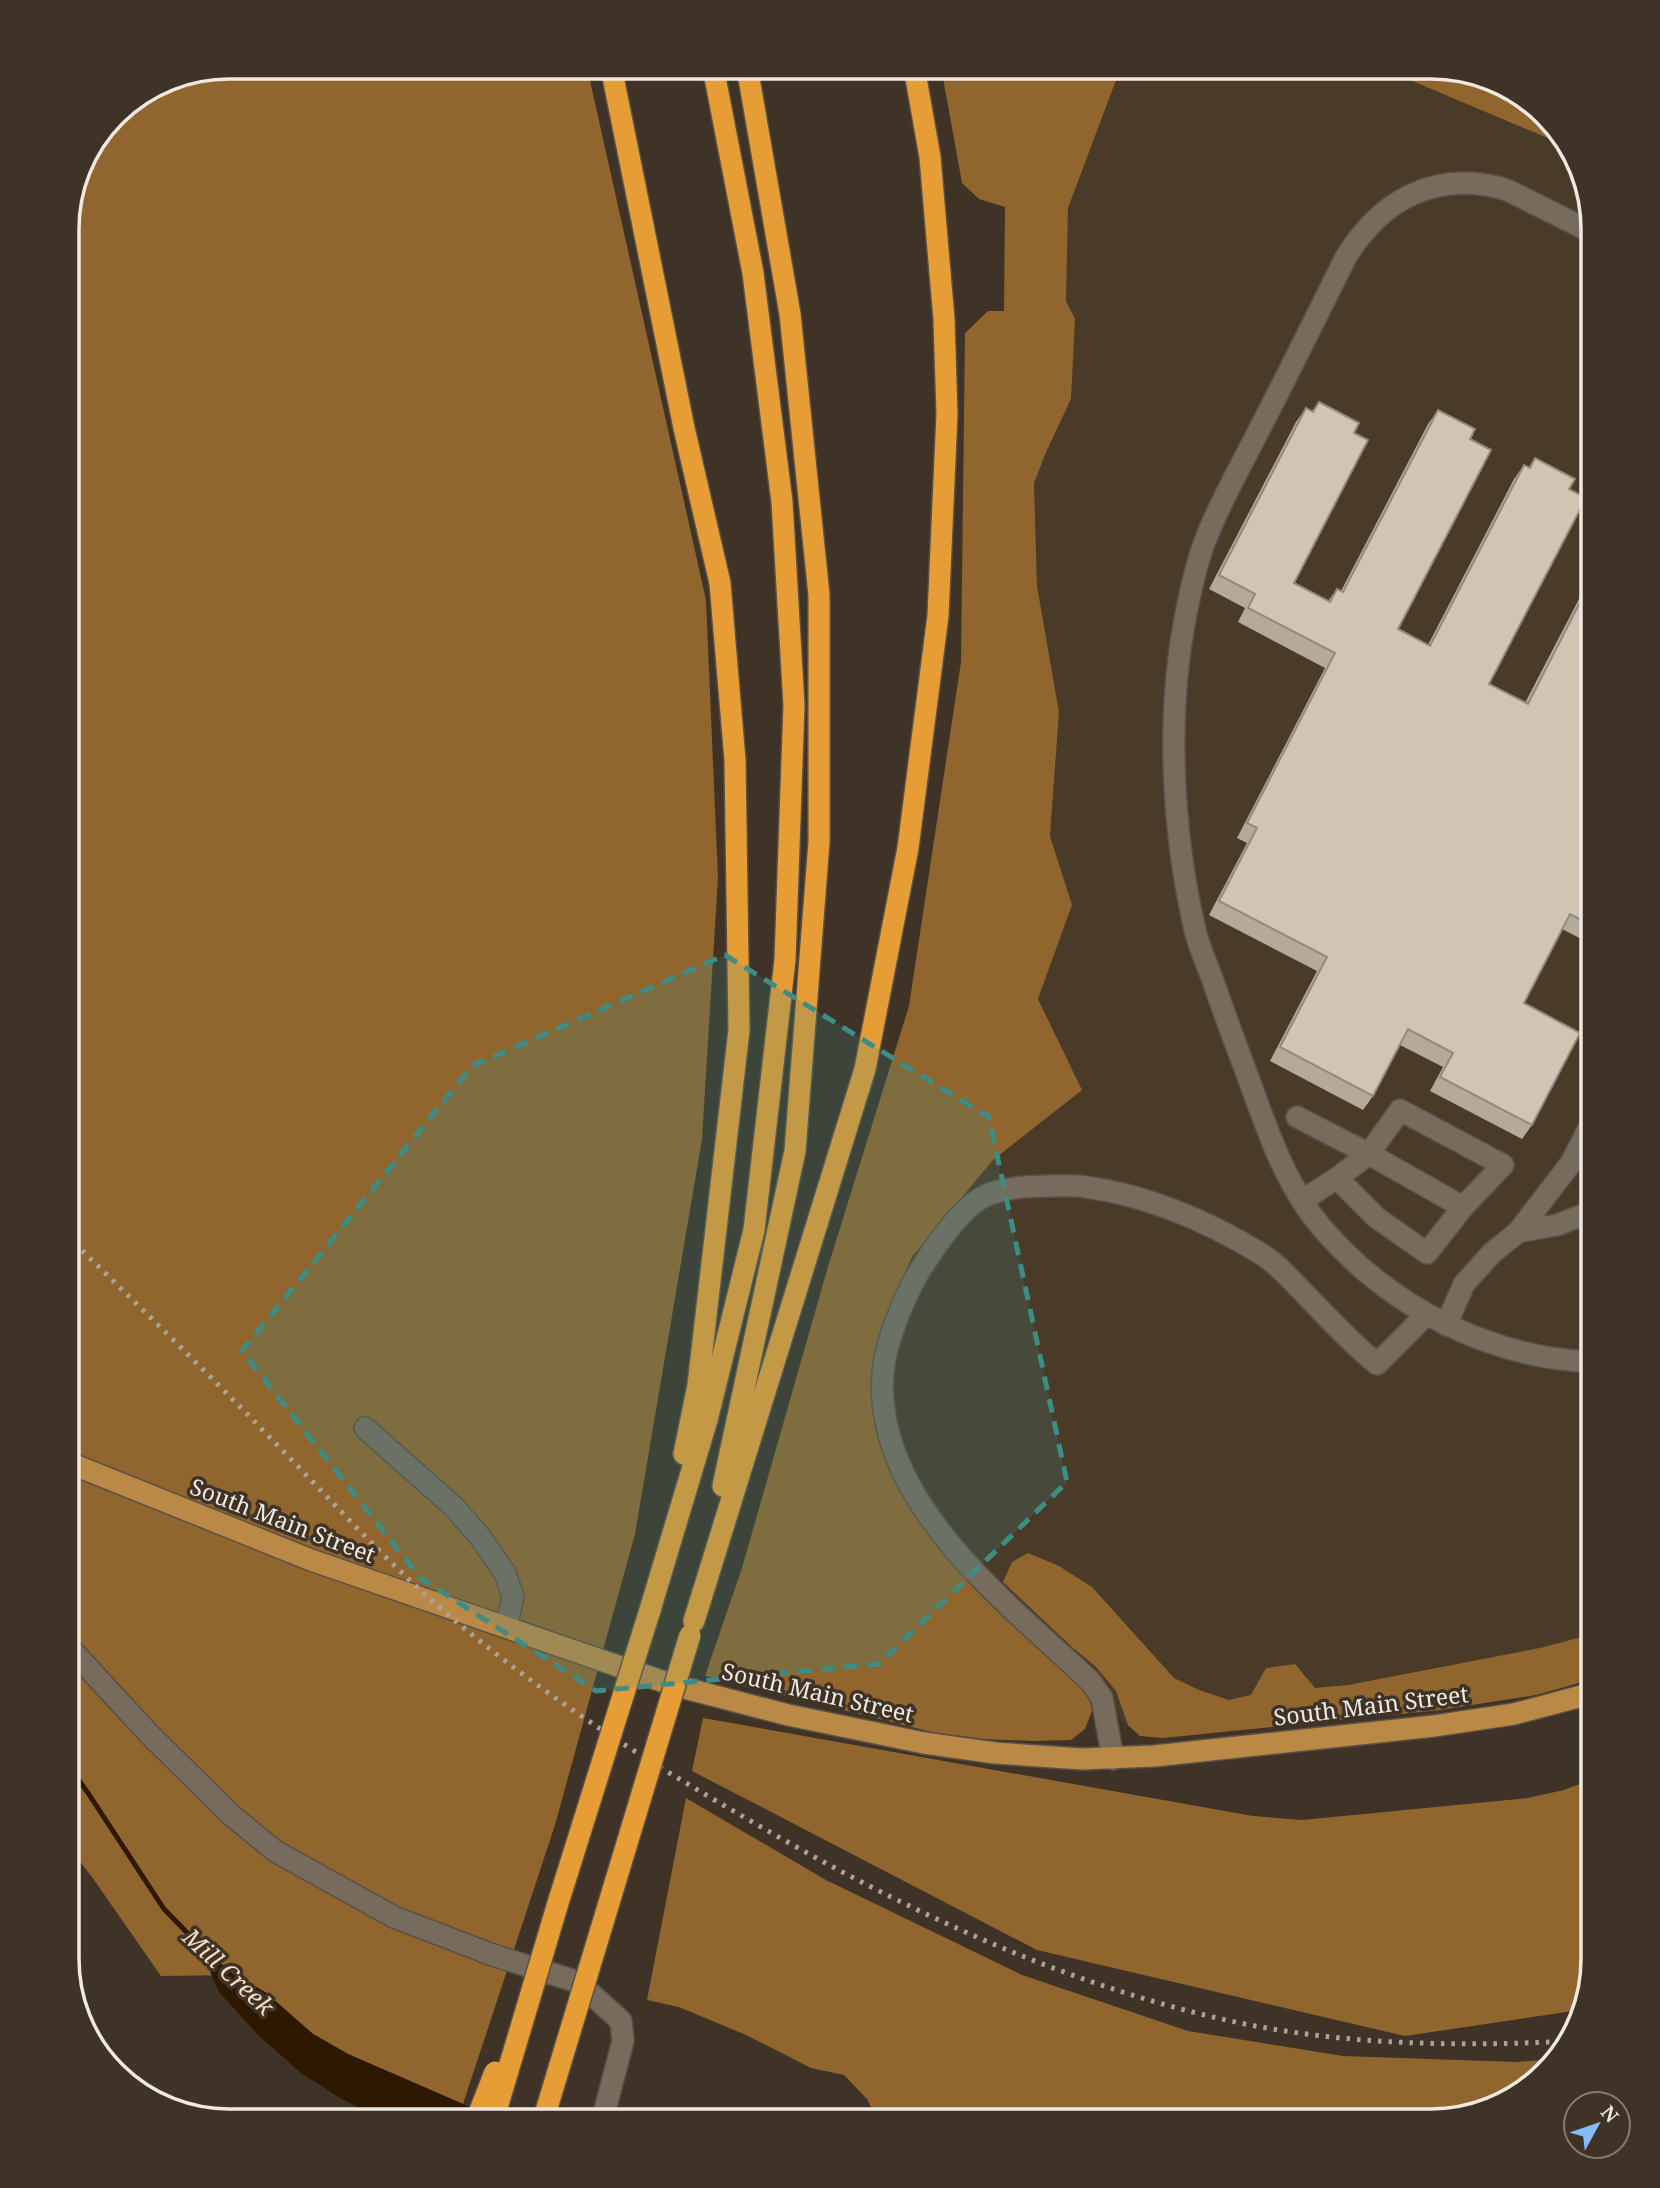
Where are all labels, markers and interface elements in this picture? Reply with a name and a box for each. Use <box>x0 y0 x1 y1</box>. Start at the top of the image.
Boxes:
street label: South Main Street <box>186 1470 380 1570</box>
street label: South Main Street <box>719 1654 917 1730</box>
street label: South Main Street <box>1272 1677 1470 1733</box>
water label: Mill Creek <box>175 1919 283 2023</box>
north arrow <box>1562 2090 1632 2160</box>
text: N <box>1595 2100 1625 2128</box>

